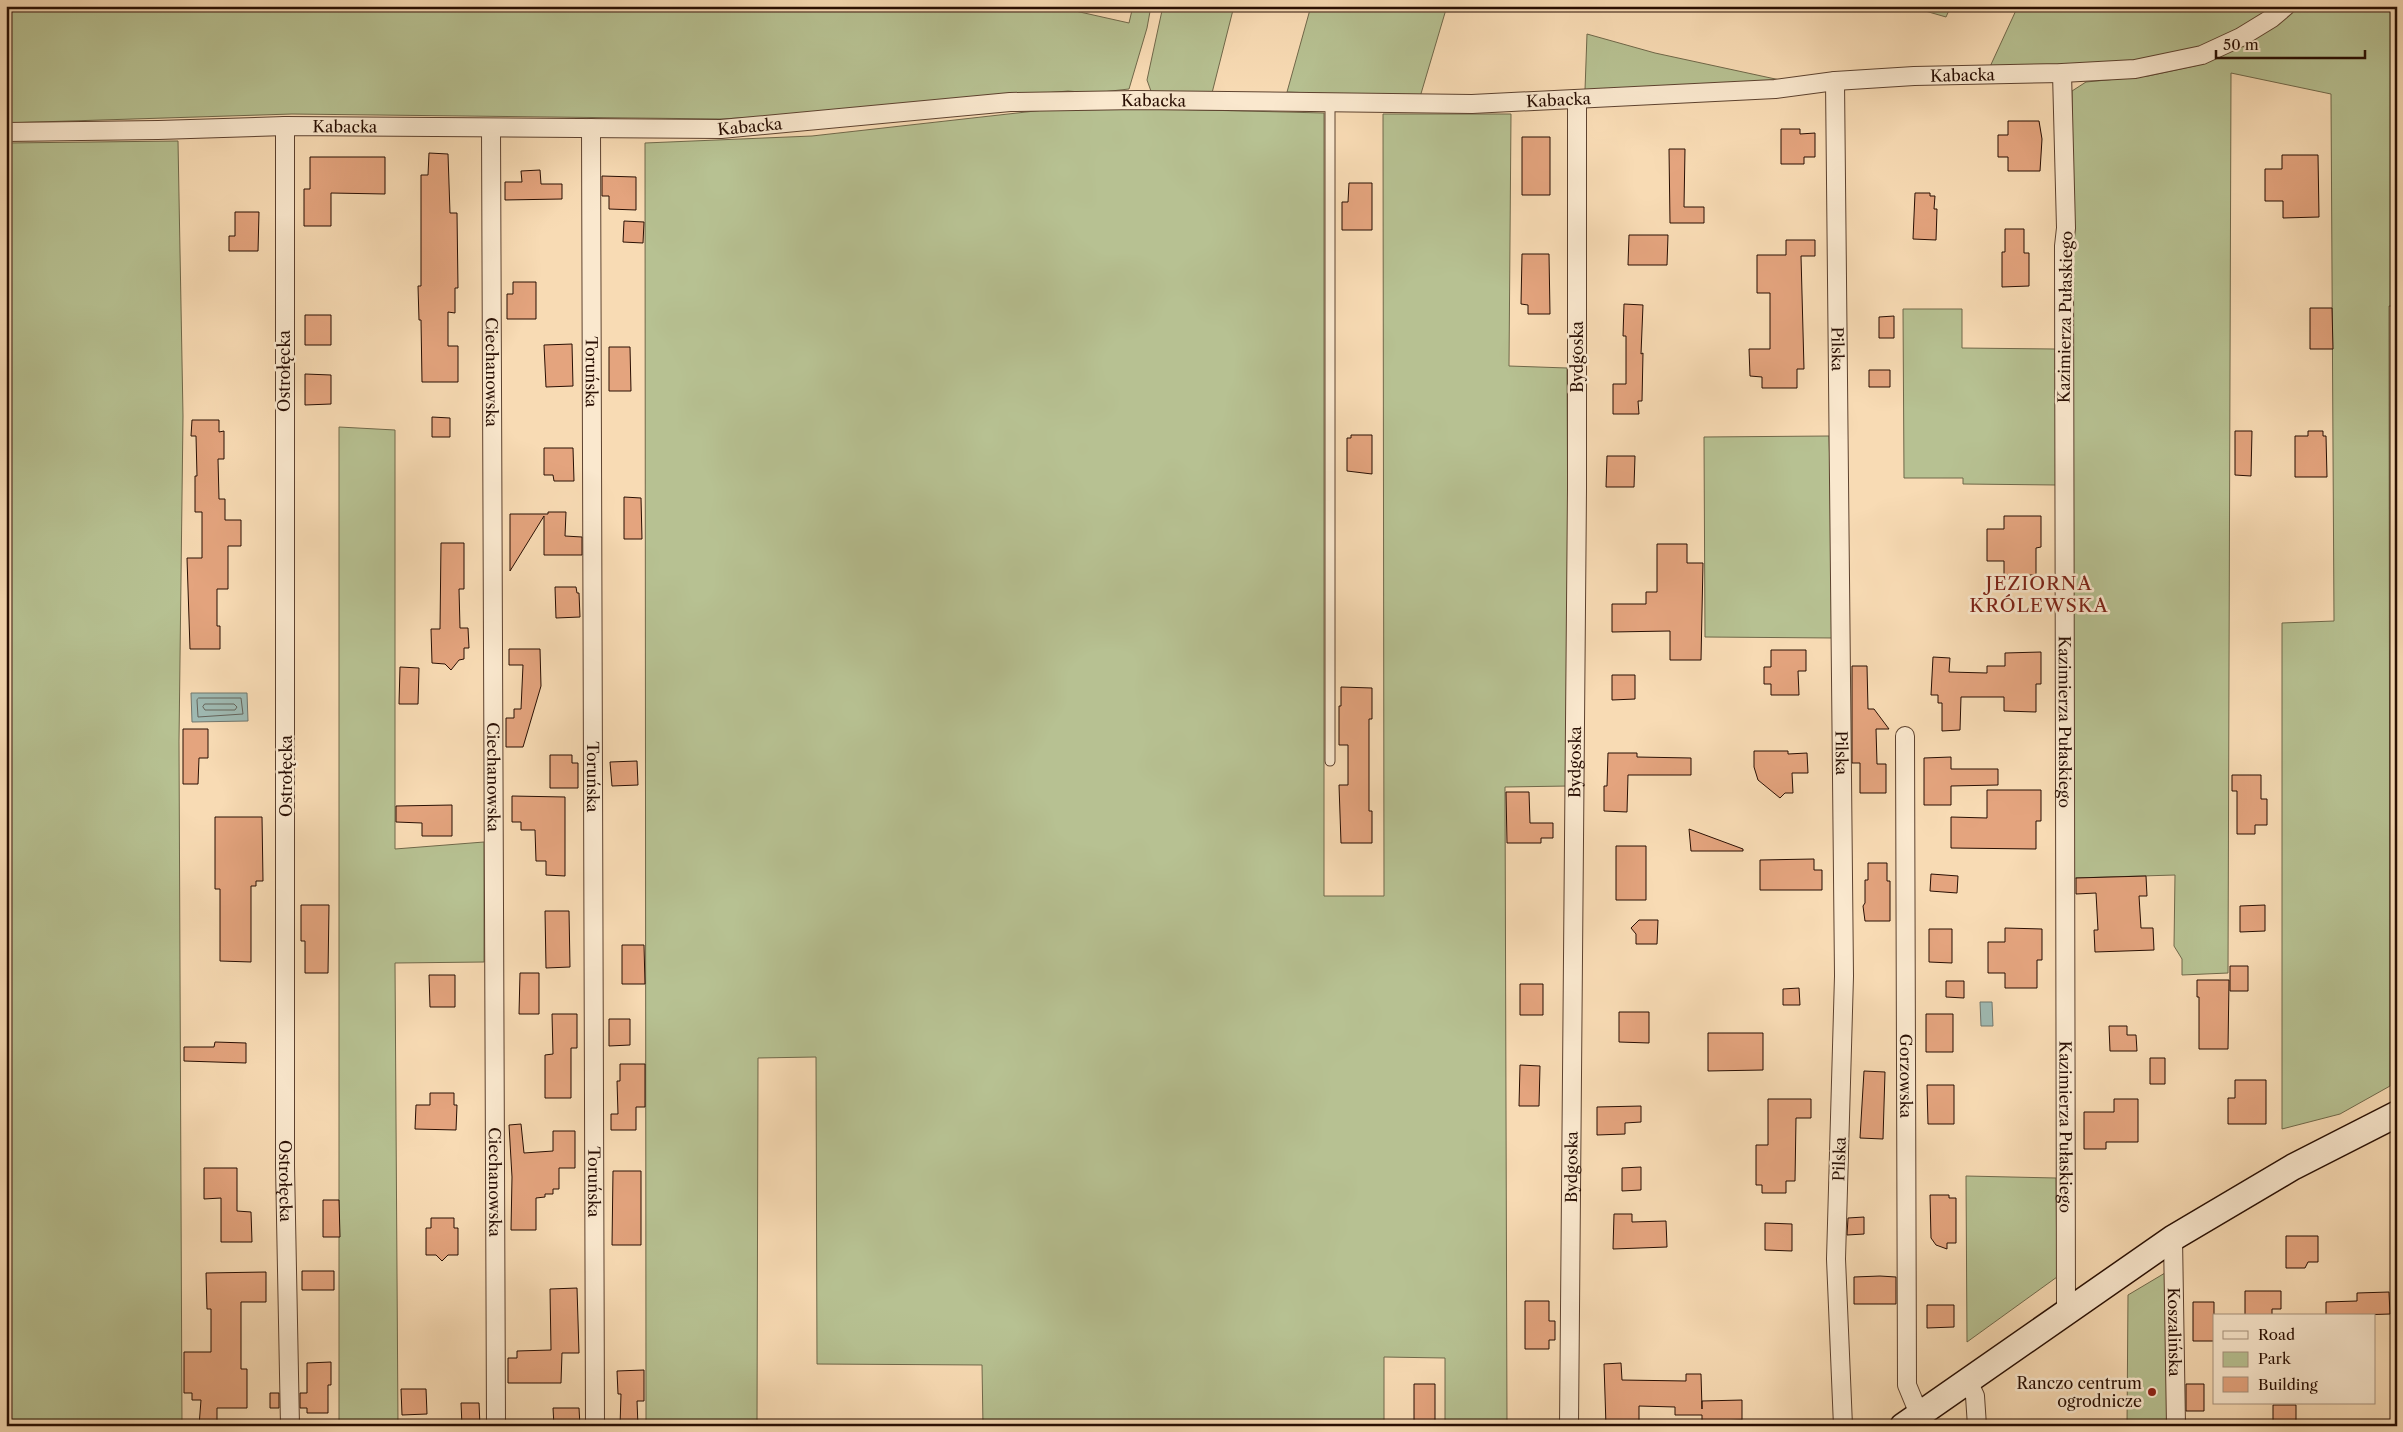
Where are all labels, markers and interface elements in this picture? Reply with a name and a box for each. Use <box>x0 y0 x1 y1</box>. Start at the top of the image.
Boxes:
scale bar <box>2216 28 2364 60</box>
text: 50 m <box>2223 35 2259 54</box>
street label: Kabacka <box>1930 64 1996 86</box>
street label: Kabacka <box>1526 88 1592 111</box>
street label: Kabacka <box>1121 90 1187 111</box>
street label: Kabacka <box>717 113 784 139</box>
street label: Kabacka <box>312 116 378 137</box>
street label: Kazimierza Pułaskiego <box>2053 231 2077 403</box>
street label: Ciechanowska <box>482 317 502 427</box>
street label: Bydgoska <box>1567 321 1587 393</box>
street label: Pilska <box>1827 327 1848 372</box>
street label: Ostrołęcka <box>274 330 294 412</box>
street label: Toruńska <box>582 336 602 408</box>
district label: JEZIORNA KRÓLEWSKA <box>1969 572 2109 617</box>
street label: Kazimierza Pułaskiego <box>2055 636 2075 808</box>
street label: Ciechanowska <box>483 722 504 832</box>
street label: Bydgoska <box>1564 726 1585 798</box>
street label: Pilska <box>1832 731 1852 776</box>
street label: Ostrołęcka <box>276 735 296 817</box>
street label: Toruńska <box>583 741 603 813</box>
street label: Gorzowska <box>1896 1034 1916 1119</box>
street label: Kazimierza Pułaskiego <box>2055 1041 2076 1213</box>
street label: Ciechanowska <box>485 1127 505 1237</box>
street label: Bydgoska <box>1561 1130 1582 1203</box>
street label: Pilska <box>1828 1136 1850 1182</box>
street label: Ostrołęcka <box>275 1140 296 1223</box>
street label: Toruńska <box>584 1146 604 1218</box>
street label: Koszalińska <box>2164 1287 2185 1377</box>
legend <box>2213 1314 2376 1404</box>
text: Road <box>2258 1325 2295 1344</box>
text: Park <box>2258 1349 2292 1368</box>
place label: Ranczo centrum ogrodnicze <box>2017 1373 2142 1411</box>
text: Building <box>2258 1375 2318 1394</box>
marker: Ranczo centrum ogrodnicze <box>2146 1386 2158 1398</box>

